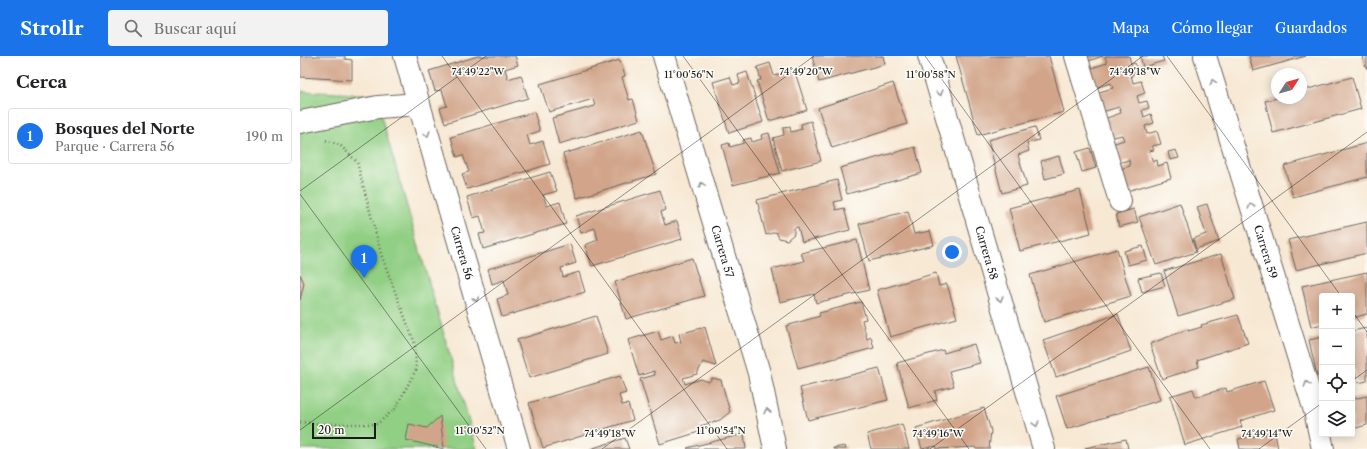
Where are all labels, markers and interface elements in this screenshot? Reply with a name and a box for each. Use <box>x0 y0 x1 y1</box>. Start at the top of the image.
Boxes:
search box <box>108 10 388 46</box>
text: Strollr <box>20 17 84 40</box>
icon: search <box>122 17 144 39</box>
text: Buscar aquí <box>154 19 237 38</box>
text: Mapa <box>1112 19 1149 37</box>
text: Cómo llegar <box>1171 19 1253 37</box>
text: Guardados <box>1275 19 1347 37</box>
text: 74°49'22"W <box>452 65 505 78</box>
text: 74°49'20"W <box>779 65 834 78</box>
text: 74°49'18"W <box>1109 65 1162 78</box>
text: 11°00'56"N <box>664 68 714 81</box>
text: 11°00'58"N <box>906 68 956 81</box>
north arrow <box>1271 68 1307 104</box>
text: Cerca <box>16 72 67 92</box>
one-way arrow <box>1209 79 1218 86</box>
one-way arrow <box>935 90 944 97</box>
text: Bosques del Norte <box>55 119 195 138</box>
text: 1 <box>27 128 33 144</box>
text: 190 m <box>246 128 283 144</box>
one-way arrow <box>422 130 431 137</box>
text: Parque · Carrera 56 <box>55 138 174 154</box>
one-way arrow <box>698 181 707 188</box>
one-way arrow <box>1248 203 1256 210</box>
street label: Carrera 57 <box>708 223 737 280</box>
street label: Carrera 59 <box>1251 223 1281 280</box>
street label: Carrera 56 <box>448 224 477 282</box>
street label: Carrera 58 <box>972 224 1001 281</box>
your location <box>942 242 962 262</box>
pin: 1 <box>351 245 377 278</box>
map controls <box>1319 293 1355 437</box>
button: + <box>1319 293 1355 329</box>
one-way arrow <box>471 295 480 302</box>
one-way arrow <box>995 295 1004 302</box>
button: − <box>1319 329 1355 365</box>
button: locate <box>1319 365 1355 401</box>
one-way arrow <box>1303 381 1312 388</box>
button: layers <box>1319 401 1355 437</box>
one-way arrow <box>763 408 771 414</box>
one-way arrow <box>1031 420 1040 427</box>
scale bar <box>312 421 376 440</box>
text: 20 m <box>318 423 344 437</box>
text: 11°00'52"N <box>455 424 505 437</box>
text: 11°00'54"N <box>696 424 746 437</box>
text: 74°49'18"W <box>584 427 637 440</box>
text: 74°49'16"W <box>912 427 965 440</box>
text: 74°49'14"W <box>1241 427 1294 440</box>

